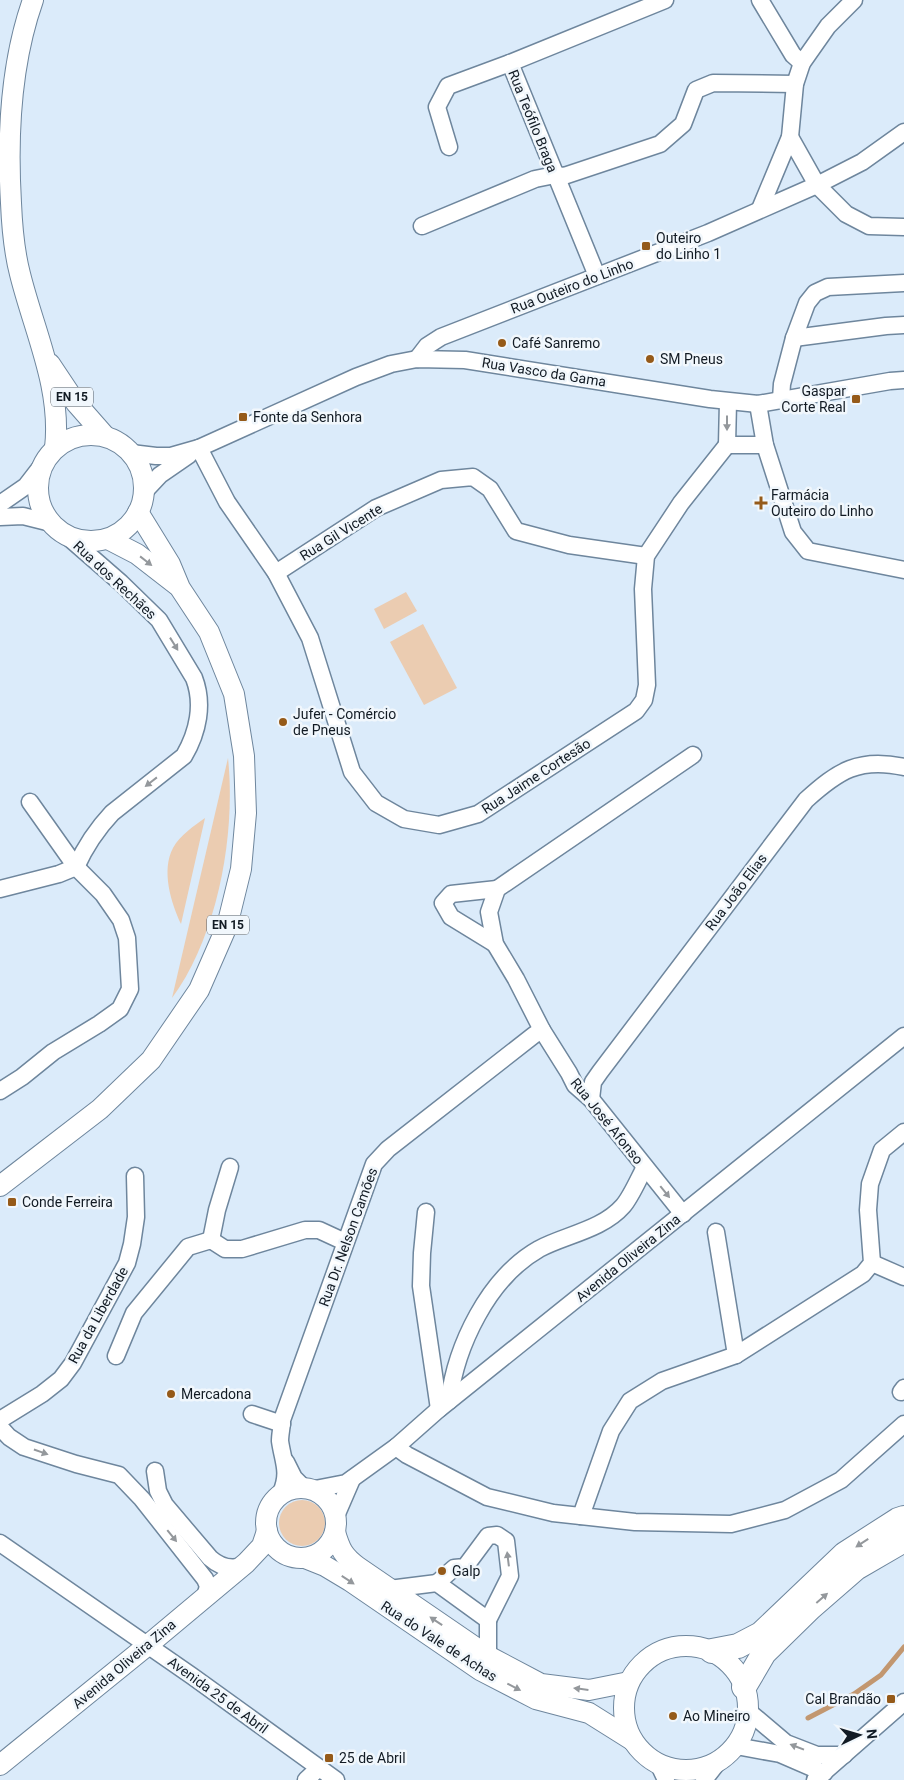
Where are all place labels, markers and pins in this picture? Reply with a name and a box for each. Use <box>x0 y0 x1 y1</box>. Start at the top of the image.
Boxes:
place label: Outeiro do Linho 1 <box>656 230 721 262</box>
marker: Outeiro do Linho 1 <box>640 240 652 252</box>
place label: Café Sanremo <box>512 335 600 351</box>
marker: Café Sanremo <box>496 337 508 349</box>
place label: SM Pneus <box>660 351 723 367</box>
marker: SM Pneus <box>644 353 656 365</box>
place label: Gaspar Corte Real <box>781 383 846 415</box>
marker: Gaspar Corte Real <box>850 393 862 405</box>
place label: Fonte da Senhora <box>253 409 362 425</box>
marker: Fonte da Senhora <box>237 411 249 423</box>
place label: Farmácia Outeiro do Linho <box>771 487 874 519</box>
marker: Farmácia Outeiro do Linho <box>755 497 767 509</box>
place label: Jufer - Comércio de Pneus <box>293 706 396 738</box>
marker: Jufer - Comércio de Pneus <box>277 716 289 728</box>
place label: Conde Ferreira <box>22 1194 113 1210</box>
marker: Conde Ferreira <box>6 1196 18 1208</box>
place label: Mercadona <box>181 1386 251 1402</box>
marker: Mercadona <box>165 1388 177 1400</box>
place label: Galp <box>452 1563 481 1579</box>
marker: Galp <box>436 1565 448 1577</box>
place label: Cal Brandão <box>805 1691 881 1707</box>
marker: Cal Brandão <box>885 1693 897 1705</box>
place label: Ao Mineiro <box>683 1708 750 1724</box>
marker: Ao Mineiro <box>667 1710 679 1722</box>
place label: 25 de Abril <box>339 1750 406 1766</box>
marker: 25 de Abril <box>323 1752 335 1764</box>

